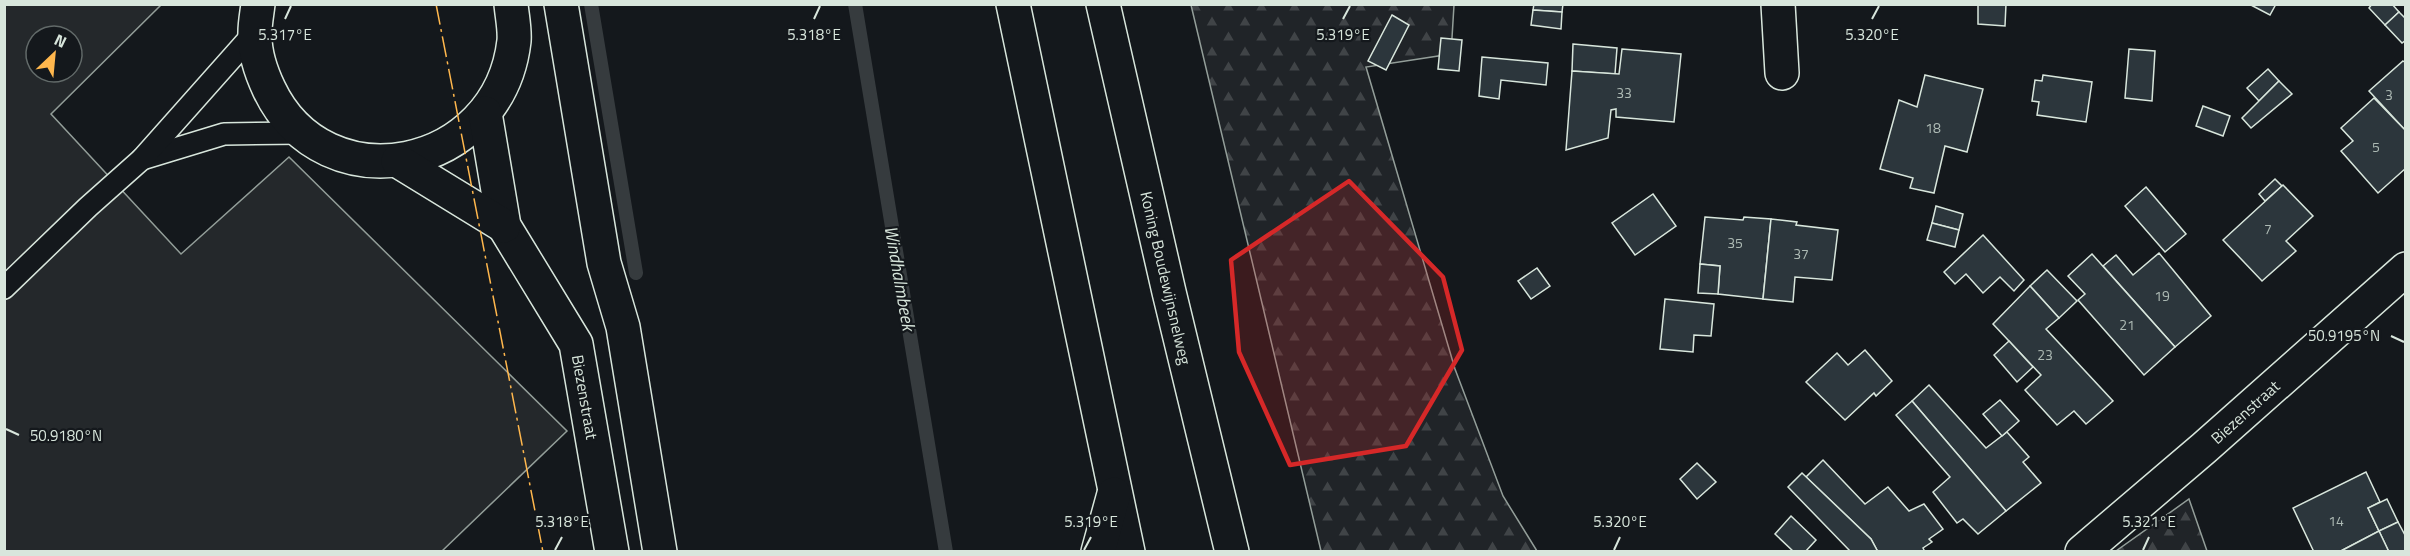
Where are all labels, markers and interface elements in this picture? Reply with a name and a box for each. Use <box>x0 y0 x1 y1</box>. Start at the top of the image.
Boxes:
text: 5.317°E <box>258 23 312 46</box>
text: 5.318°E <box>787 23 841 46</box>
text: 5.319°E <box>1316 23 1370 46</box>
text: 5.320°E <box>1845 23 1899 46</box>
north arrow <box>24 24 84 84</box>
text: N <box>50 27 71 54</box>
house number: 33 <box>1616 82 1632 103</box>
house number: 3 <box>2385 84 2393 105</box>
house number: 18 <box>1925 117 1941 138</box>
house number: 5 <box>2372 136 2380 157</box>
street label: Koning Boudewijnsnelweg <box>1134 189 1198 367</box>
house number: 7 <box>2264 218 2272 239</box>
water label: Windhalmbeek <box>877 223 923 335</box>
house number: 35 <box>1727 232 1743 253</box>
house number: 37 <box>1793 243 1809 264</box>
house number: 19 <box>2154 285 2170 306</box>
house number: 21 <box>2119 314 2135 335</box>
text: 50.9195°N <box>2308 324 2380 347</box>
house number: 23 <box>2037 344 2053 365</box>
street label: Biezenstraat <box>566 353 604 442</box>
street label: Biezenstraat <box>2205 374 2285 450</box>
text: 50.9180°N <box>30 424 102 447</box>
text: 5.318°E <box>535 510 589 533</box>
text: 5.319°E <box>1064 510 1118 533</box>
text: 5.320°E <box>1593 510 1647 533</box>
text: 5.321°E <box>2122 510 2176 533</box>
house number: 14 <box>2328 510 2344 531</box>

